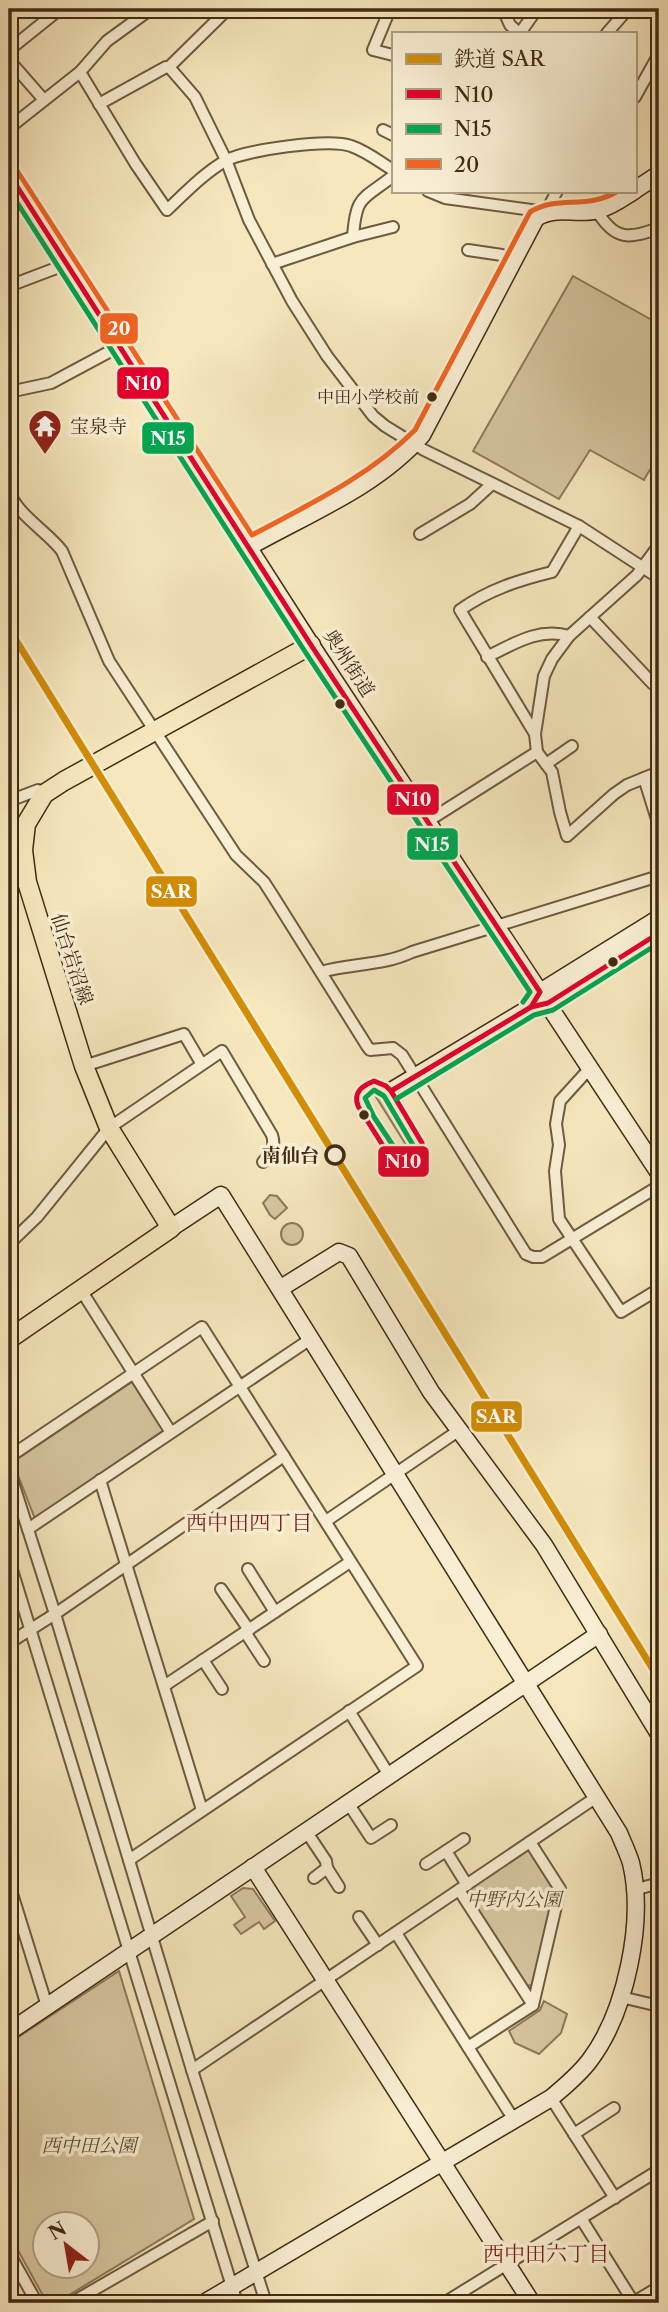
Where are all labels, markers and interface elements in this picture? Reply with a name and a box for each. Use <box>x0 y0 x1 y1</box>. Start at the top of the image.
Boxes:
legend <box>392 32 636 192</box>
text: 鉄道 SAR <box>454 46 546 71</box>
text: N10 <box>454 82 493 107</box>
text: N15 <box>454 116 492 141</box>
text: 20 <box>454 152 479 177</box>
line badge: 20 <box>99 312 139 345</box>
text: 20 <box>107 317 131 340</box>
line badge: N10 <box>116 366 170 400</box>
text: N10 <box>125 372 162 395</box>
place label: 中田小学校前 <box>317 387 419 407</box>
marker: 中田小学校前 <box>425 390 439 404</box>
temple icon: 宝泉寺 <box>26 407 64 456</box>
place label: 宝泉寺 <box>70 415 127 438</box>
line badge: N15 <box>141 421 195 455</box>
text: N15 <box>150 427 186 450</box>
street label: 奥州街道 <box>319 625 379 701</box>
unlabelled marker <box>333 697 347 711</box>
line badge: N10 <box>386 783 440 816</box>
text: N10 <box>395 788 432 811</box>
line badge: N15 <box>406 827 459 861</box>
text: N15 <box>414 833 450 856</box>
line badge: SAR <box>145 875 198 908</box>
text: SAR <box>150 880 193 903</box>
street label: 仙台岩沼線 <box>46 910 98 1008</box>
unlabelled marker <box>606 955 620 969</box>
unlabelled marker <box>357 1108 371 1122</box>
place label: 南仙台 <box>262 1144 319 1167</box>
marker: 南仙台 <box>325 1145 345 1165</box>
line badge: N10 <box>377 1145 430 1178</box>
text: N10 <box>385 1150 422 1173</box>
line badge: SAR <box>470 1400 523 1433</box>
text: SAR <box>475 1405 518 1428</box>
district label: 西中田四丁目 <box>186 1510 312 1535</box>
park label: 中野内公園 <box>466 1888 564 1911</box>
park label: 西中田公園 <box>41 2134 139 2157</box>
north arrow <box>32 2210 102 2280</box>
text: N <box>45 2217 71 2245</box>
district label: 西中田六丁目 <box>483 2241 609 2266</box>

